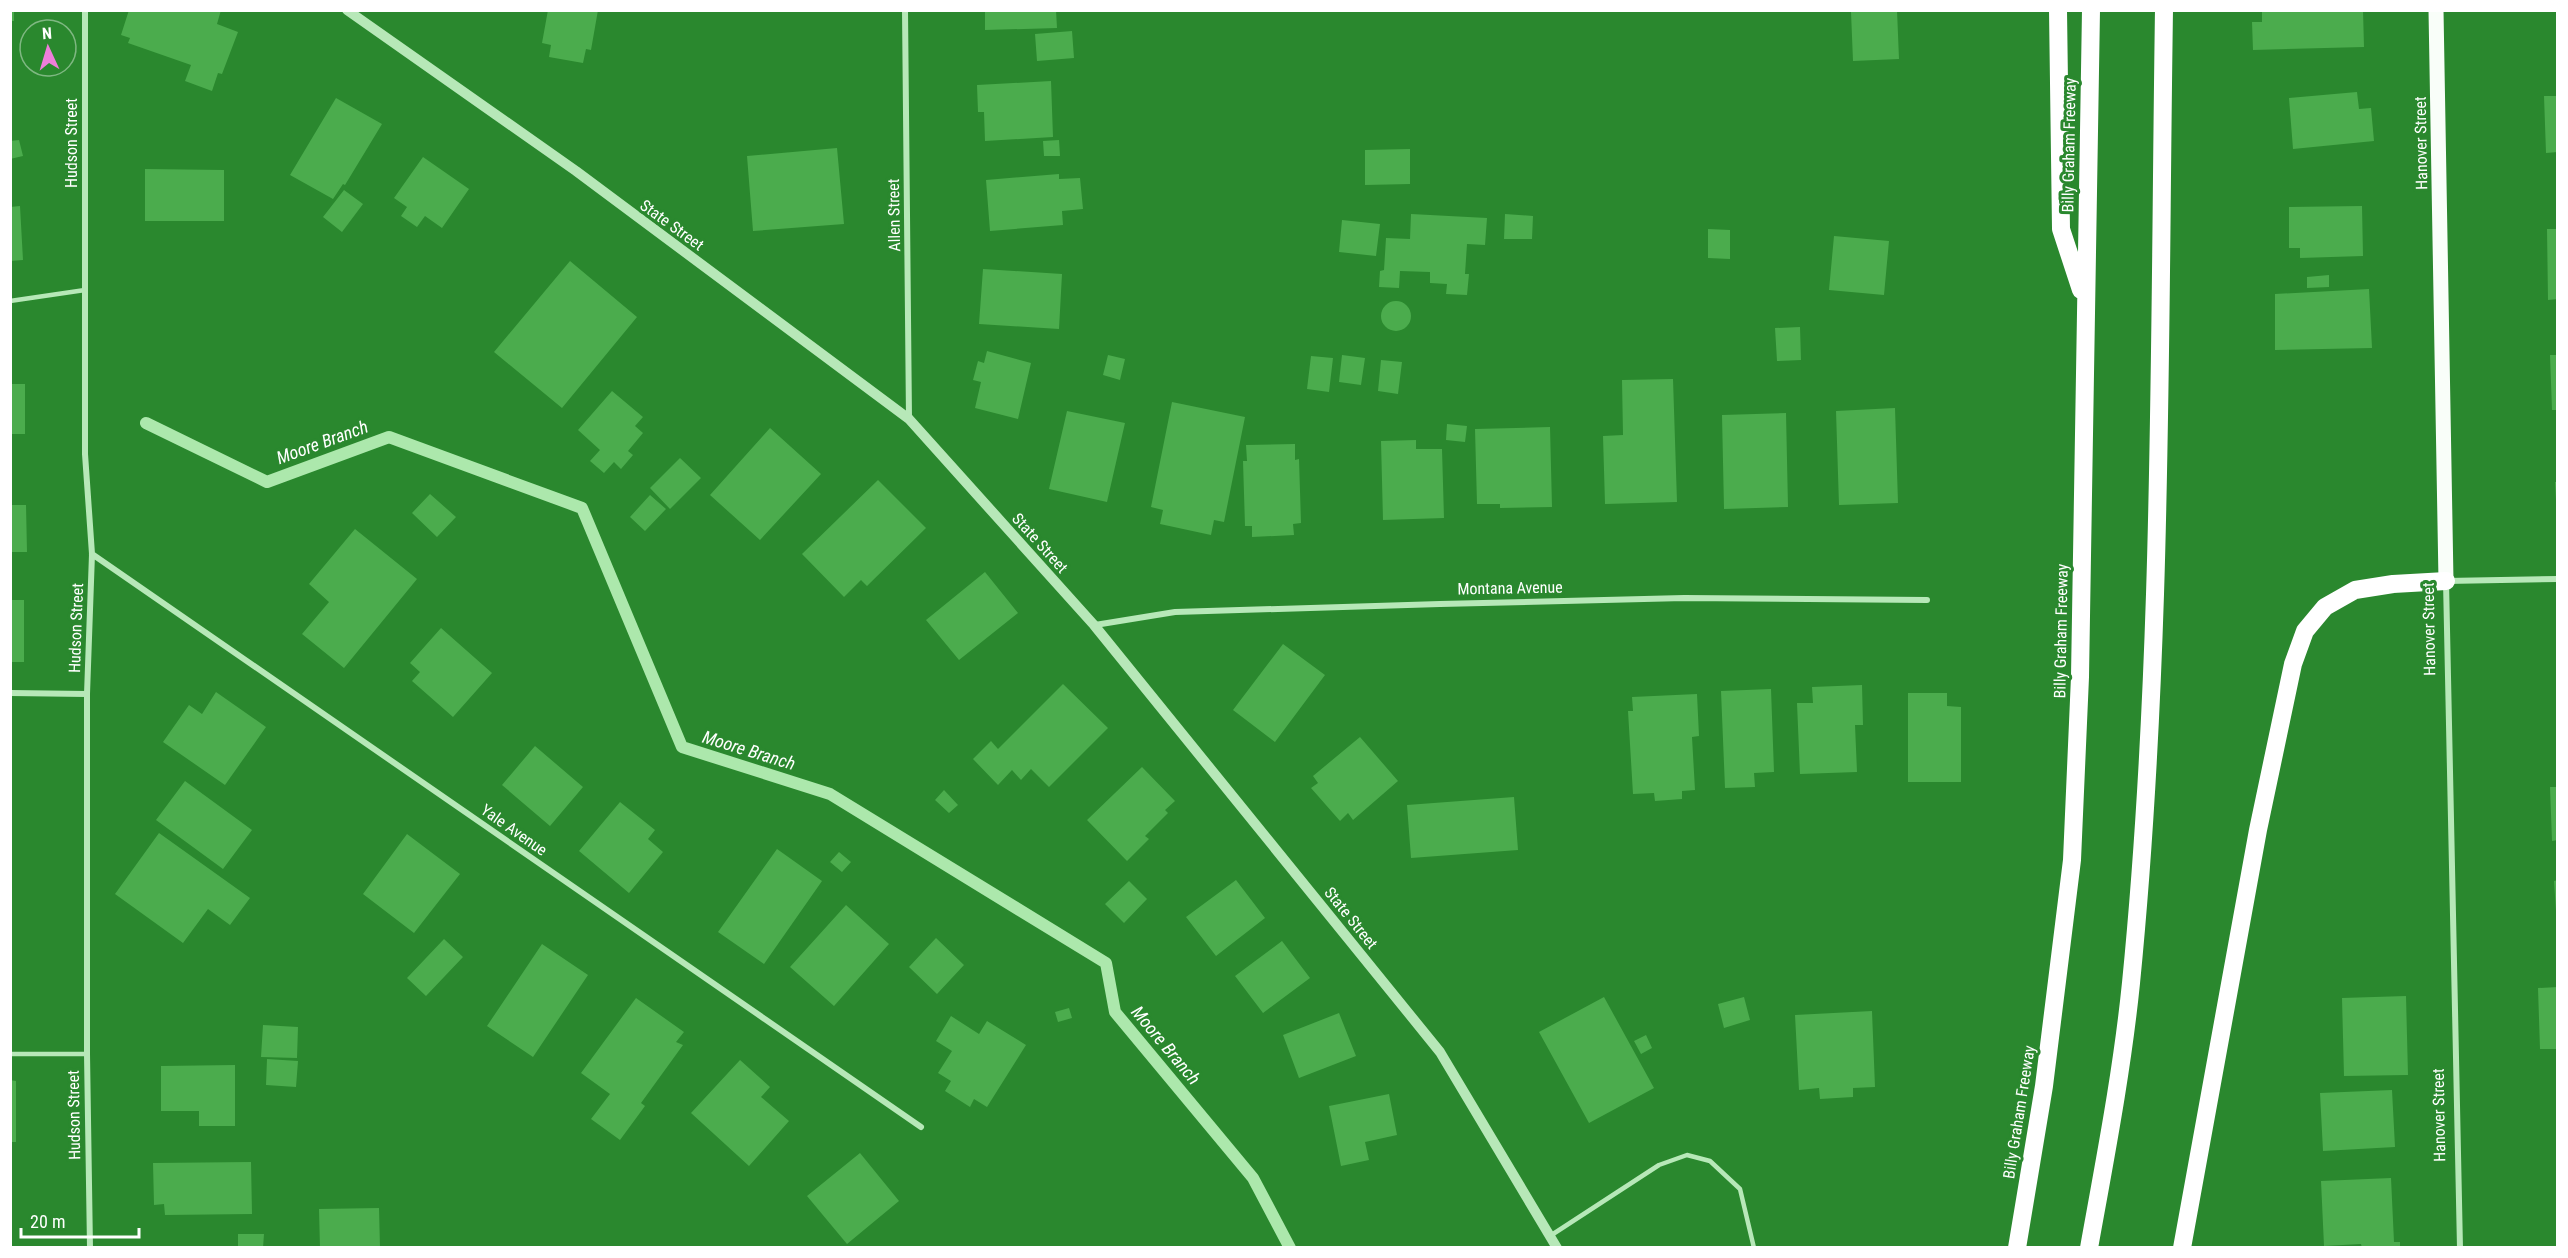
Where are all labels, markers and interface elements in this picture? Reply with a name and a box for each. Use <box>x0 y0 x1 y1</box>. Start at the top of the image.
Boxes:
north arrow <box>18 18 78 78</box>
text: N <box>41 24 53 43</box>
street label: Billy Graham Freeway <box>2058 77 2080 213</box>
street label: Hanover Street <box>2411 96 2431 190</box>
street label: Hudson Street <box>62 98 81 188</box>
street label: Allen Street <box>884 178 904 252</box>
street label: State Street <box>636 196 708 255</box>
water label: Moore Branch <box>273 416 371 468</box>
street label: State Street <box>1008 509 1072 577</box>
street label: Billy Graham Freeway <box>2050 563 2072 699</box>
street label: Montana Avenue <box>1457 578 1563 598</box>
street label: Hanover Street <box>2419 582 2439 676</box>
street label: Hudson Street <box>65 583 87 673</box>
water label: Moore Branch <box>700 726 798 774</box>
street label: Yale Avenue <box>477 800 551 860</box>
street label: State Street <box>1320 883 1382 953</box>
water label: Moore Branch <box>1127 1001 1205 1089</box>
street label: Billy Graham Freeway <box>1999 1044 2039 1180</box>
street label: Hanover Street <box>2429 1068 2449 1162</box>
street label: Hudson Street <box>64 1070 84 1160</box>
scale bar <box>21 1201 140 1239</box>
text: 20 m <box>30 1211 65 1232</box>

